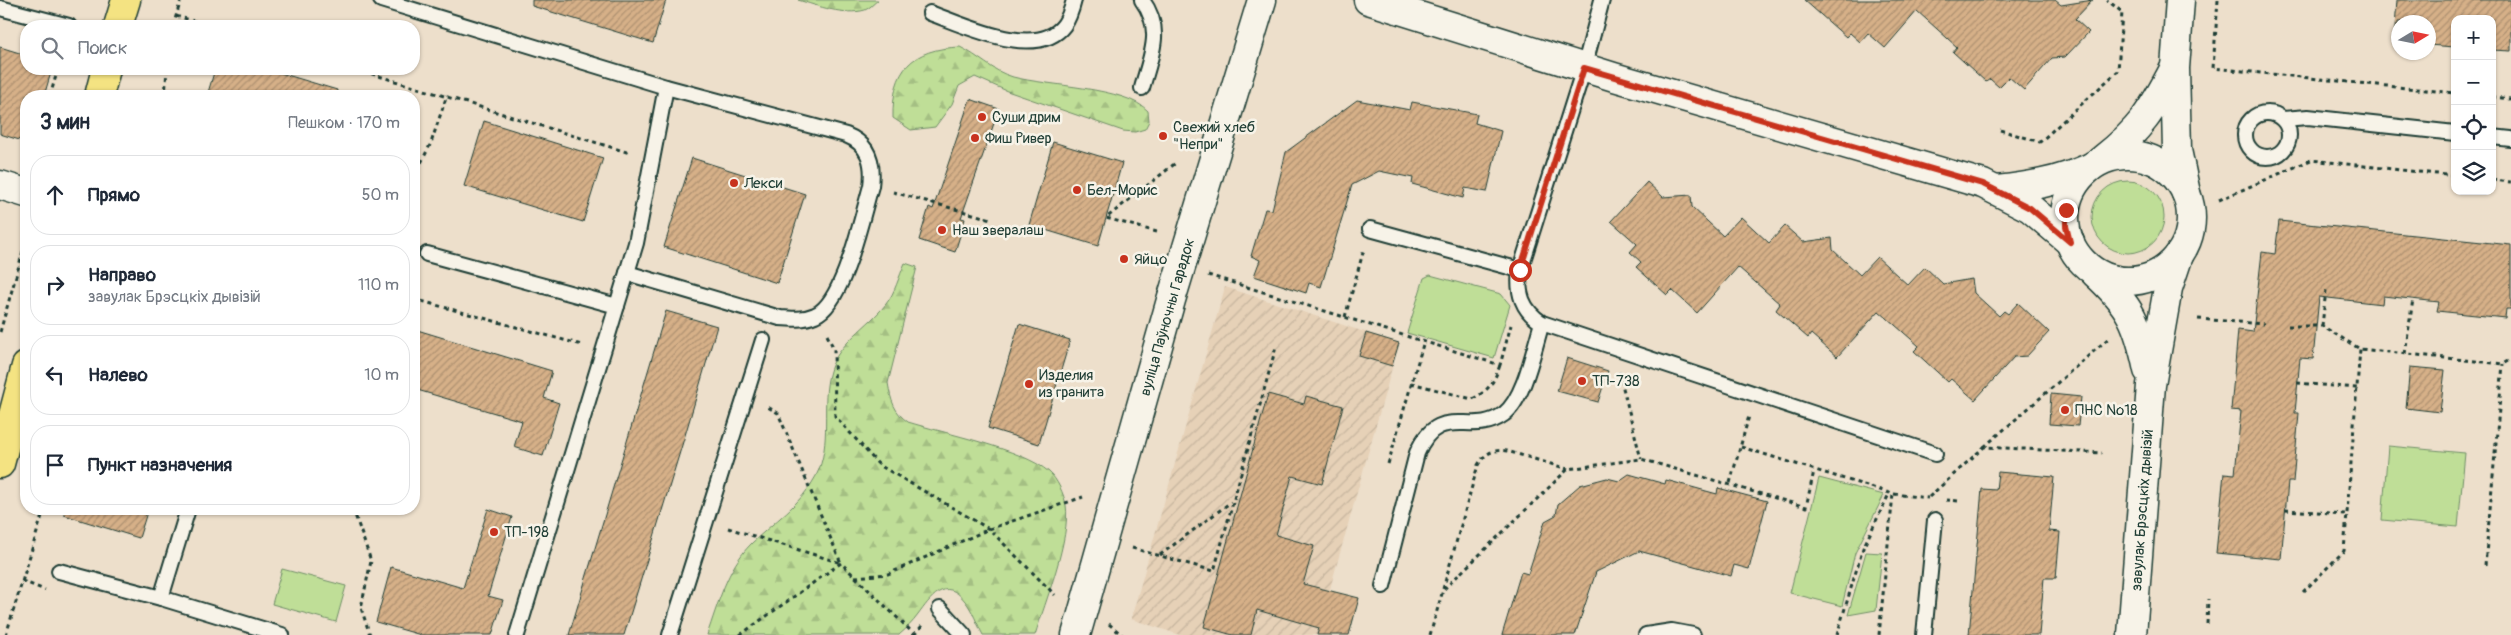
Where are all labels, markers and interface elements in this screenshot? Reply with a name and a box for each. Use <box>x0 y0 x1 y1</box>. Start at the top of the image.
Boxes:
north arrow <box>2391 15 2436 60</box>
map controls <box>2451 15 2496 195</box>
button: + <box>2451 15 2496 60</box>
search box <box>20 20 420 75</box>
icon: search <box>38 34 66 62</box>
text: Поиск <box>78 36 128 60</box>
button: − <box>2451 60 2496 105</box>
button: locate <box>2451 105 2496 150</box>
place label: Суши дрим <box>992 108 1061 127</box>
text: 3 мин <box>40 109 90 136</box>
marker: Суши дрим <box>976 111 988 123</box>
text: Пешком · 170 m <box>288 113 400 133</box>
place label: Свежий хлеб "Непри" <box>1173 118 1256 154</box>
place label: Фиш Ривер <box>985 129 1052 148</box>
marker: Свежий хлеб "Непри" <box>1157 130 1169 142</box>
marker: Фиш Ривер <box>969 132 981 144</box>
button: layers <box>2451 150 2496 195</box>
place label: Лекси <box>743 174 783 193</box>
marker: Лекси <box>728 177 740 189</box>
icon: ahead <box>41 181 69 209</box>
place label: Бел-Морис <box>1087 181 1158 200</box>
text: Прямо <box>88 183 140 207</box>
marker: Бел-Морис <box>1071 184 1083 196</box>
text: 50 m <box>362 185 399 205</box>
route end <box>2055 199 2078 222</box>
place label: Наш звералаш <box>952 221 1044 240</box>
marker: Наш звералаш <box>936 224 948 236</box>
street label: вуліца Паўночны Гарадок <box>1136 236 1199 398</box>
place label: Яйцо <box>1134 250 1167 269</box>
marker: Яйцо <box>1118 253 1130 265</box>
route start <box>1509 259 1532 282</box>
text: Направо <box>88 263 156 287</box>
icon: right <box>41 271 69 299</box>
text: 110 m <box>358 275 399 295</box>
text: завулак Брэсцкіх дывізій <box>88 287 261 307</box>
icon: left <box>41 361 69 389</box>
text: Налево <box>88 363 148 387</box>
text: 10 m <box>364 365 399 385</box>
place label: Изделия из гранита <box>1039 366 1104 402</box>
place label: ТП-738 <box>1592 372 1640 391</box>
marker: ТП-738 <box>1576 375 1588 387</box>
marker: Изделия из гранита <box>1023 378 1035 390</box>
place label: ПНС №18 <box>2075 401 2138 420</box>
marker: ПНС №18 <box>2059 404 2071 416</box>
street label: завулак Брэсцкіх дывізій <box>2127 429 2158 591</box>
icon: arrive <box>41 451 69 479</box>
text: Пункт назначения <box>88 453 232 477</box>
place label: ТП-198 <box>504 523 549 542</box>
marker: ТП-198 <box>488 526 500 538</box>

